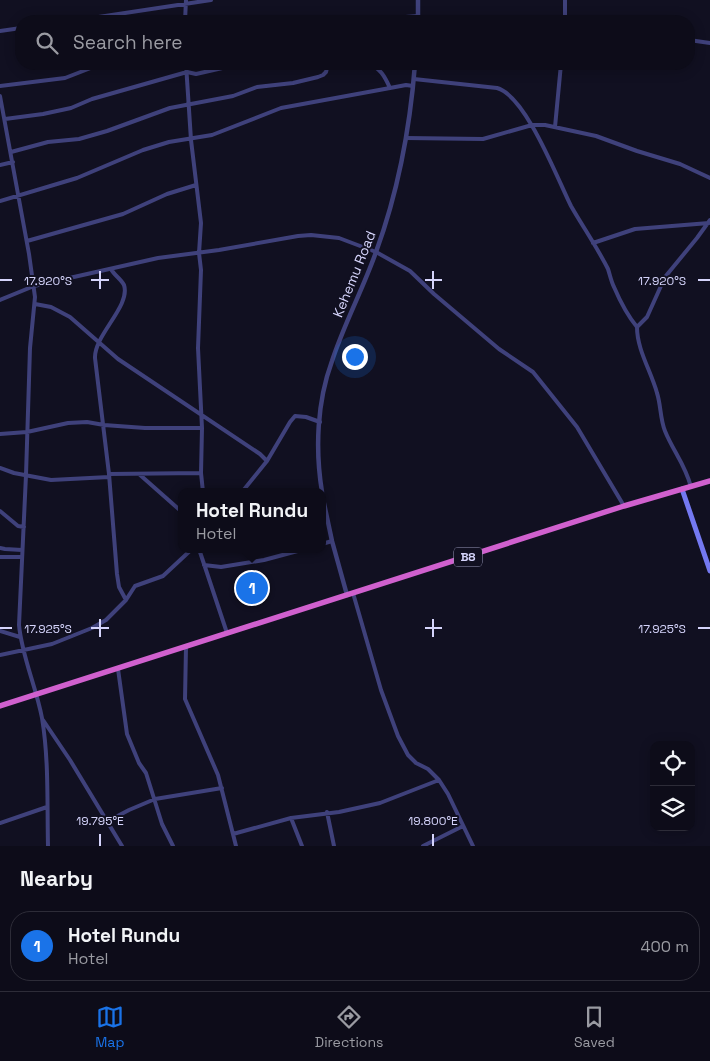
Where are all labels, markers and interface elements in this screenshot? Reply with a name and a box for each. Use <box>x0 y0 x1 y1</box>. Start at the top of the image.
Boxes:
search box <box>15 15 695 70</box>
icon: search <box>33 29 61 57</box>
text: Search here <box>73 30 183 55</box>
street label: Kehemu Road <box>328 228 380 320</box>
text: 17.920°S <box>24 273 72 289</box>
text: 17.920°S <box>638 273 686 289</box>
your location <box>342 344 368 370</box>
popup <box>178 488 326 553</box>
text: Hotel Rundu <box>196 498 308 523</box>
text: Hotel <box>196 523 236 544</box>
road number: B8 <box>454 548 482 566</box>
pin: 1 <box>236 569 268 607</box>
text: 17.925°S <box>24 621 72 637</box>
text: 17.925°S <box>638 621 686 637</box>
map controls <box>650 741 695 831</box>
button: locate <box>650 741 695 786</box>
button: layers <box>650 786 695 831</box>
text: 19.795°E <box>76 813 124 829</box>
text: 19.800°E <box>408 813 458 829</box>
text: Nearby <box>20 865 93 892</box>
text: Hotel Rundu <box>68 923 180 948</box>
text: 1 <box>33 936 41 957</box>
text: 400 m <box>641 936 689 957</box>
text: Hotel <box>68 948 109 969</box>
tab: Map <box>95 1003 124 1051</box>
tab: Directions <box>315 1003 383 1051</box>
tab: Saved <box>574 1003 615 1051</box>

